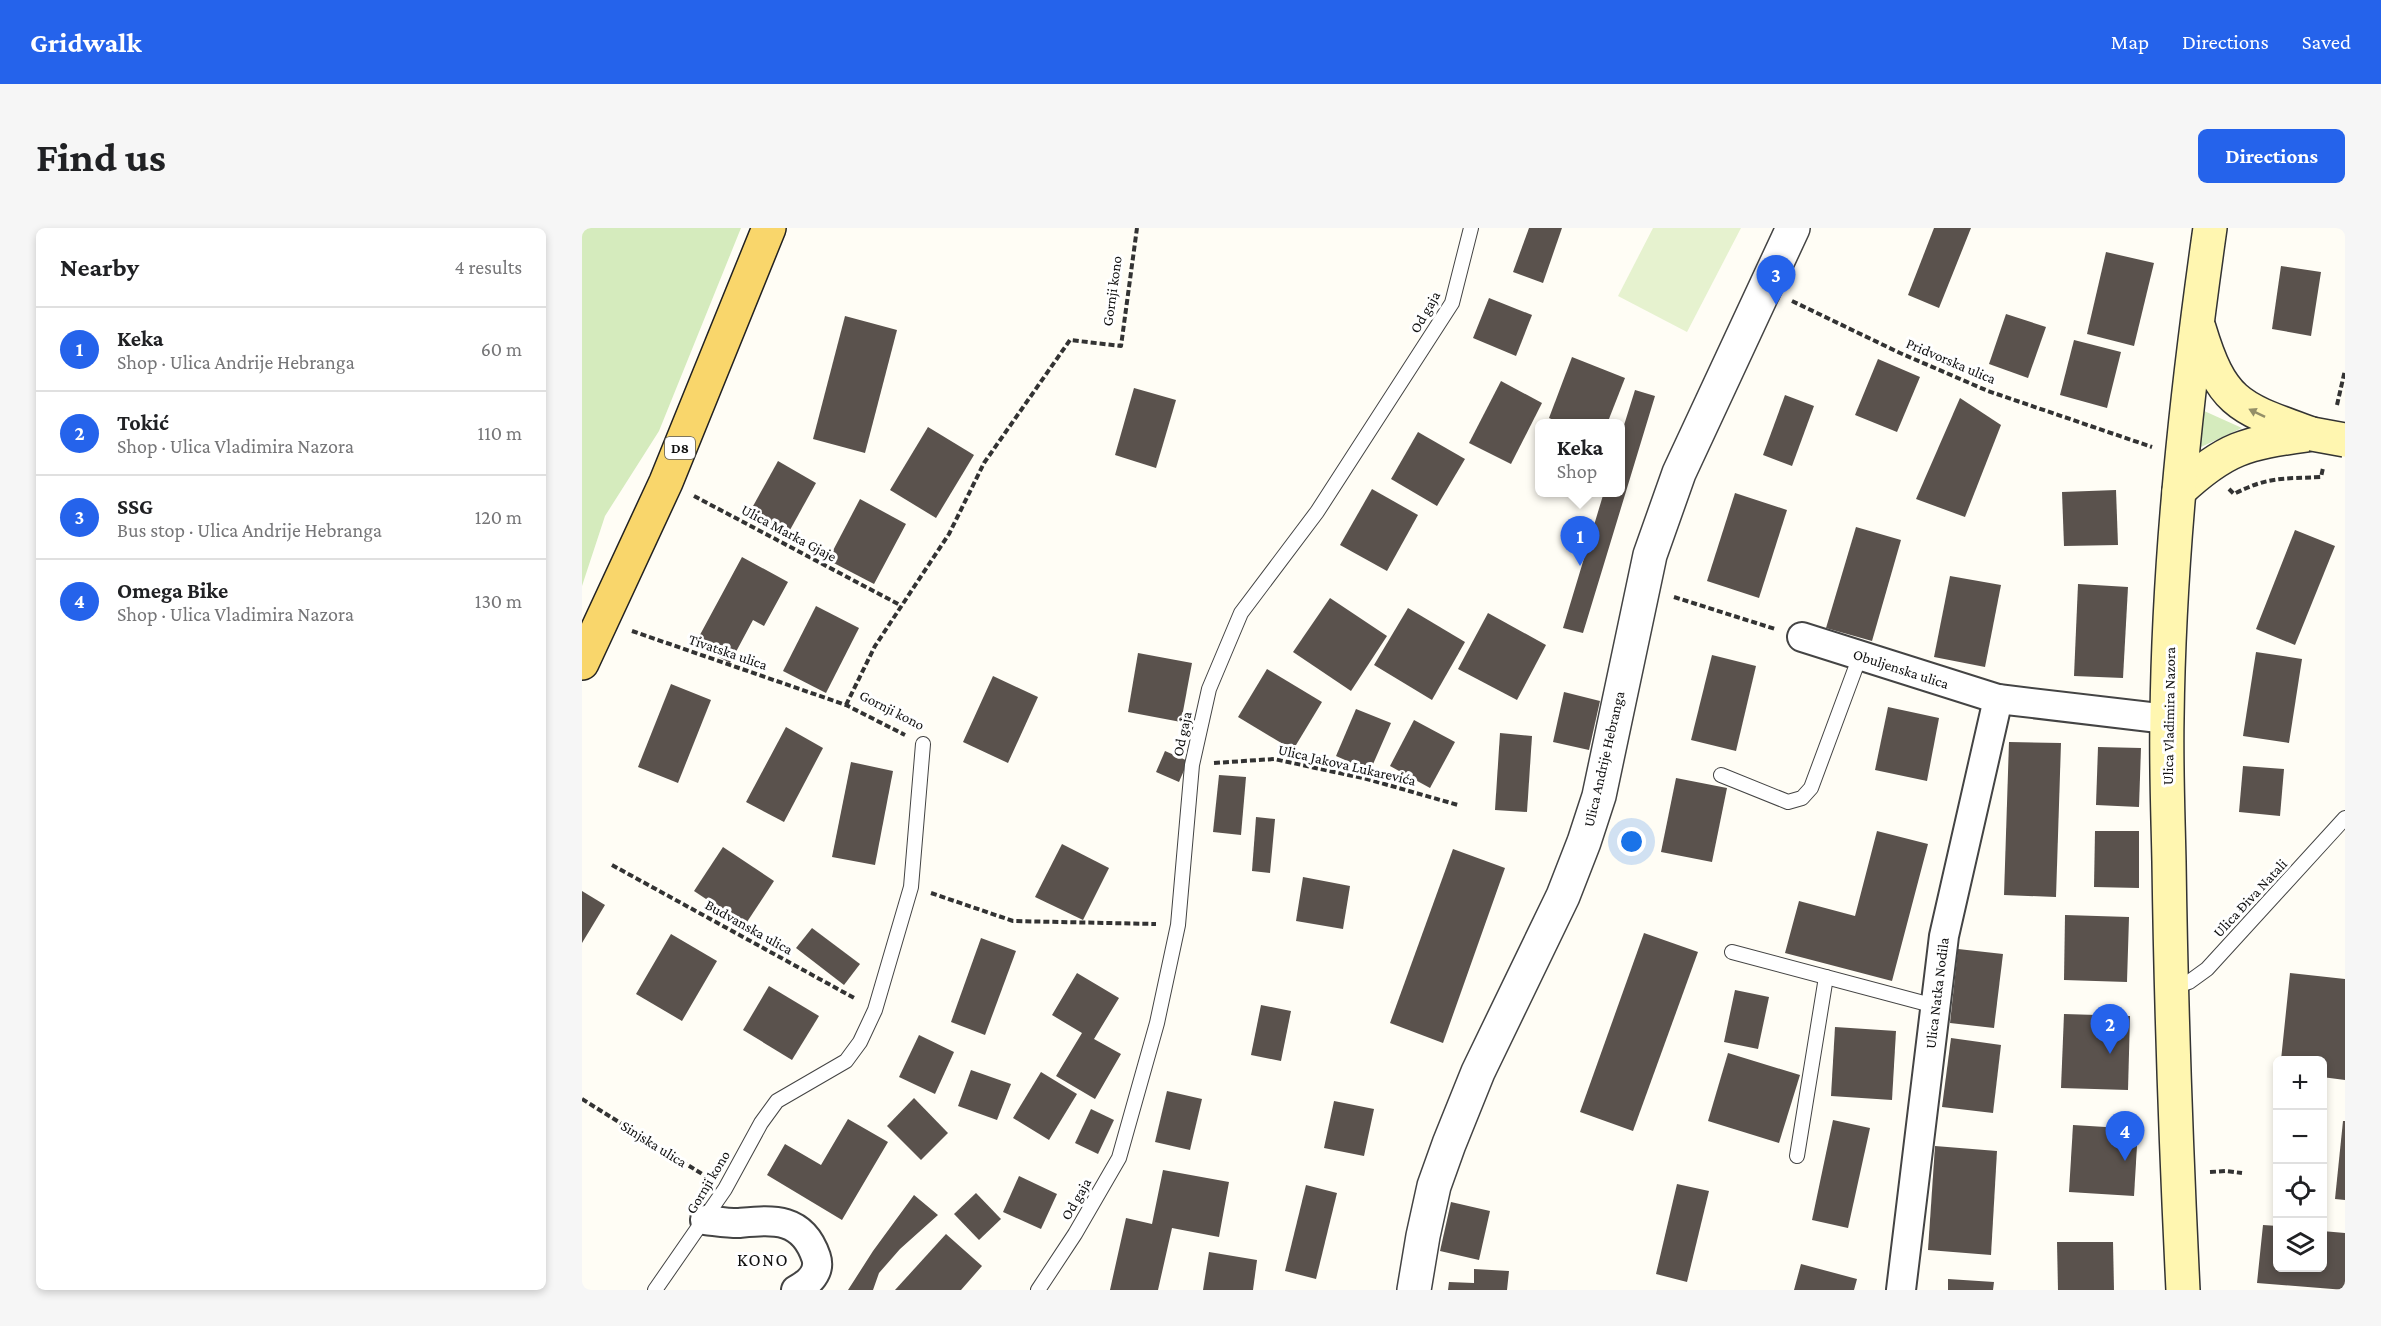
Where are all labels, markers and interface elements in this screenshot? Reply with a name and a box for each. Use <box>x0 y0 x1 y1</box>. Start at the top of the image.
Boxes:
text: Gridwalk <box>30 27 142 58</box>
text: Map <box>2111 30 2149 54</box>
text: Directions <box>2182 30 2269 54</box>
text: Saved <box>2302 30 2351 54</box>
button: Directions <box>2198 129 2345 183</box>
text: Find us <box>36 133 166 180</box>
text: Nearby <box>60 253 139 282</box>
street label: Gornji kono <box>1099 255 1126 327</box>
text: 4 results <box>455 256 522 278</box>
pin: 3 <box>1756 256 1796 305</box>
street label: Od gaja <box>1407 288 1444 336</box>
text: Keka <box>117 326 163 351</box>
street label: Pridvorska ulica <box>1904 335 1998 387</box>
text: 1 <box>76 338 83 360</box>
text: 60 m <box>481 338 522 360</box>
text: Shop · Ulica Andrije Hebranga <box>117 351 355 373</box>
one-way arrow <box>2249 409 2266 418</box>
text: Tokić <box>117 410 169 435</box>
popup <box>1535 419 1625 497</box>
text: 2 <box>74 422 85 444</box>
text: 110 m <box>478 422 522 444</box>
text: Shop · Ulica Vladimira Nazora <box>117 435 354 457</box>
text: Keka <box>1557 435 1603 460</box>
road number: D8 <box>665 437 695 459</box>
text: Shop <box>1557 460 1597 482</box>
text: SSG <box>117 494 153 519</box>
street label: Ulica Marka Gjaje <box>738 501 840 566</box>
text: 3 <box>75 506 84 528</box>
text: 120 m <box>475 506 522 528</box>
pin: 1 <box>1560 516 1600 566</box>
text: Bus stop · Ulica Andrije Hebranga <box>117 519 382 541</box>
text: Omega Bike <box>117 578 228 603</box>
text: 4 <box>74 590 85 612</box>
text: 130 m <box>475 590 522 612</box>
text: Shop · Ulica Vladimira Nazora <box>117 603 354 625</box>
street label: Tivatska ulica <box>686 631 770 673</box>
street label: Obuljenska ulica <box>1851 646 1951 693</box>
street label: Ulica Vladimira Nazora <box>2160 647 2178 785</box>
street label: Gornji kono <box>856 687 927 734</box>
street label: Ulica Andrije Hebranga <box>1581 690 1628 829</box>
street label: Od gaja <box>1169 710 1196 758</box>
street label: Ulica Jakova Lukarevića <box>1276 741 1418 790</box>
your location <box>1617 827 1646 856</box>
street label: Ulica Điva Natali <box>2210 856 2290 940</box>
street label: Budvanska ulica <box>702 896 796 958</box>
street label: Ulica Natka Nodila <box>1922 936 1952 1050</box>
pin: 2 <box>2090 1004 2129 1054</box>
map controls <box>2273 1056 2327 1272</box>
button: + <box>2273 1056 2327 1110</box>
button: − <box>2273 1110 2327 1164</box>
pin: 4 <box>2106 1112 2144 1161</box>
street label: Sinjska ulica <box>618 1117 690 1171</box>
street label: Gornji kono <box>683 1148 734 1217</box>
button: locate <box>2273 1164 2327 1218</box>
street label: Od gaja <box>1058 1175 1095 1223</box>
button: layers <box>2273 1218 2327 1272</box>
district label: KONO <box>737 1250 789 1270</box>

